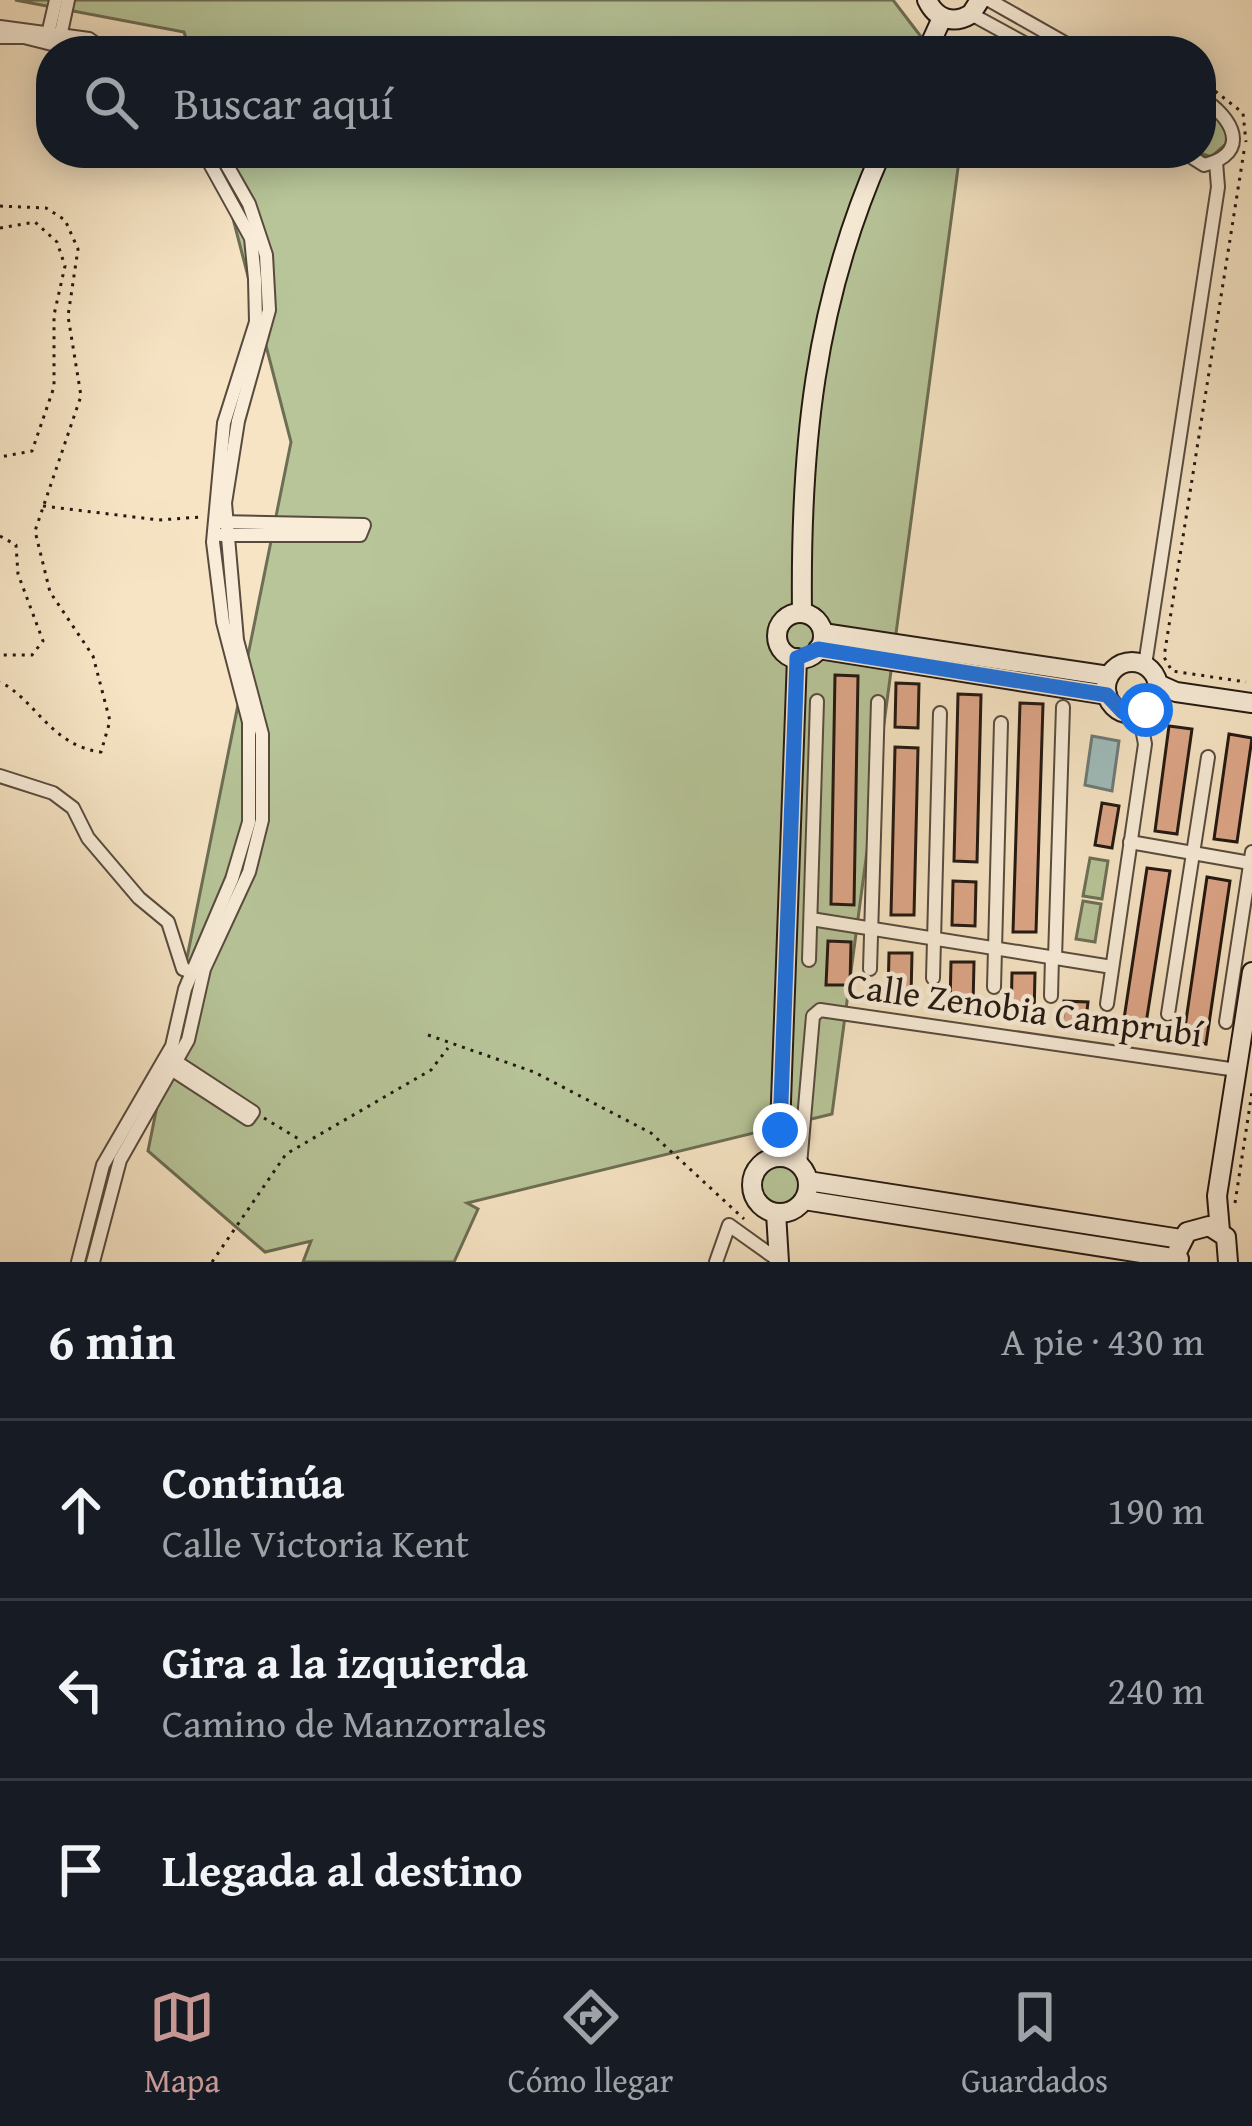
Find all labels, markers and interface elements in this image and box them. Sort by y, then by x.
search box [36,36,1216,168]
icon: search [78,69,144,135]
text: Buscar aquí [174,70,393,135]
route start [1119,683,1173,737]
street label: Calle Zenobia Camprubí [844,957,1207,1060]
route end [753,1103,807,1157]
text: 6 min [48,1303,175,1378]
text: A pie · 430 m [1001,1312,1204,1369]
text: Continúa [162,1449,344,1514]
icon: ahead [48,1477,114,1543]
text: 190 m [1107,1481,1204,1538]
text: Calle Victoria Kent [162,1514,469,1571]
text: Gira a la izquierda [162,1629,528,1694]
icon: left [48,1657,114,1723]
text: 240 m [1107,1661,1204,1718]
text: Camino de Manzorrales [162,1694,547,1751]
icon: arrive [48,1837,114,1903]
text: Llegada al destino [162,1837,523,1902]
tab: Mapa [144,1984,220,2104]
tab: Cómo llegar [508,1984,673,2104]
tab: Guardados [961,1984,1108,2104]

